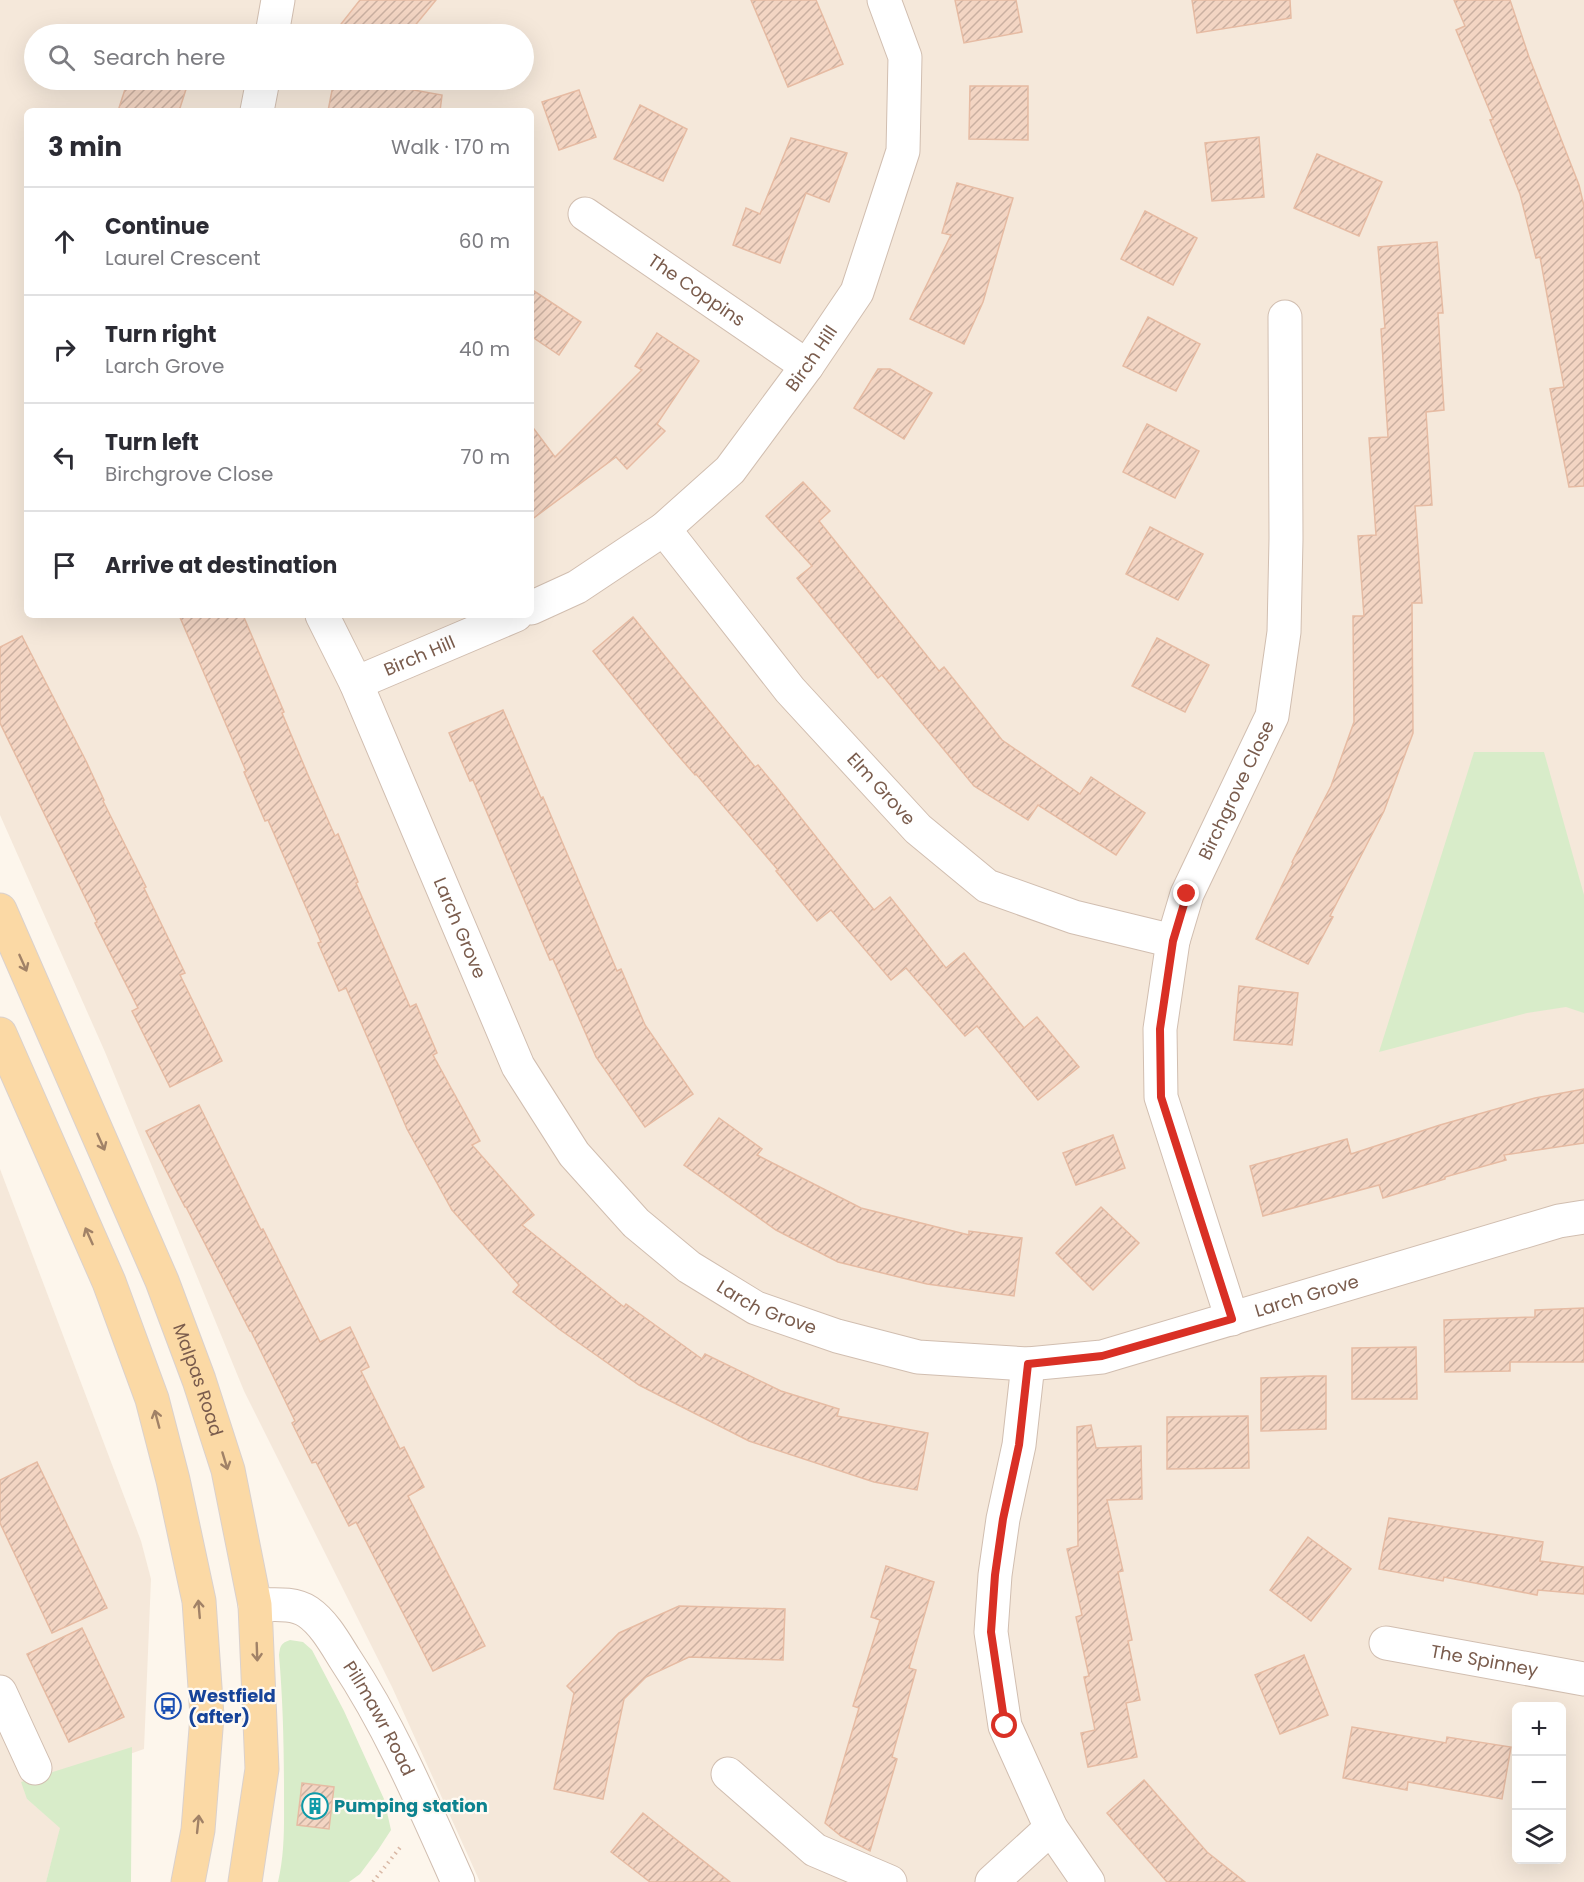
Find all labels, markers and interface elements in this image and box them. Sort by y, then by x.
search box [24,24,534,90]
icon: search [45,41,78,74]
text: Search here [93,42,226,73]
text: 3 min [48,129,122,165]
text: Walk · 170 m [391,133,510,161]
text: Continue [105,211,209,242]
icon: ahead [48,225,81,258]
text: 60 m [459,227,510,255]
text: Laurel Crescent [105,244,260,272]
street label: The Coppins [643,248,750,332]
text: Turn right [105,319,216,350]
street label: Birch Hill [779,320,843,396]
icon: right [48,333,81,366]
text: 40 m [459,335,510,363]
text: Larch Grove [105,352,224,380]
text: Turn left [105,427,199,458]
icon: left [48,441,81,474]
text: 70 m [461,443,510,471]
text: Birchgrove Close [105,460,273,488]
icon: arrive [48,549,81,582]
text: Arrive at destination [105,550,337,581]
street label: Birch Hill [380,629,459,682]
street label: Birchgrove Close [1192,716,1280,864]
street label: Elm Grove [842,747,921,830]
street label: Larch Grove [428,873,493,982]
route end [1173,880,1199,906]
one-way arrow [18,954,30,972]
one-way arrow [96,1132,107,1151]
one-way arrow [83,1228,94,1246]
street label: Larch Grove [1252,1268,1362,1323]
street label: Larch Grove [712,1274,820,1340]
street label: Malpas Road [167,1320,229,1439]
one-way arrow [151,1410,162,1429]
one-way arrow [220,1451,231,1470]
one-way arrow [193,1600,204,1620]
street label: The Spinney [1429,1638,1540,1682]
one-way arrow [252,1642,263,1662]
street label: Pillmawr Road [338,1656,421,1780]
place label: Westfield (after) [188,1683,276,1729]
bus stop icon: Westfield (after) [153,1691,183,1721]
map controls [1512,1702,1566,1864]
button: + [1512,1702,1566,1756]
route start [991,1712,1017,1738]
button: − [1512,1756,1566,1810]
building icon: Pumping station [300,1791,330,1821]
place label: Pumping station [334,1793,488,1818]
button: layers [1512,1810,1566,1864]
one-way arrow [193,1815,204,1835]

